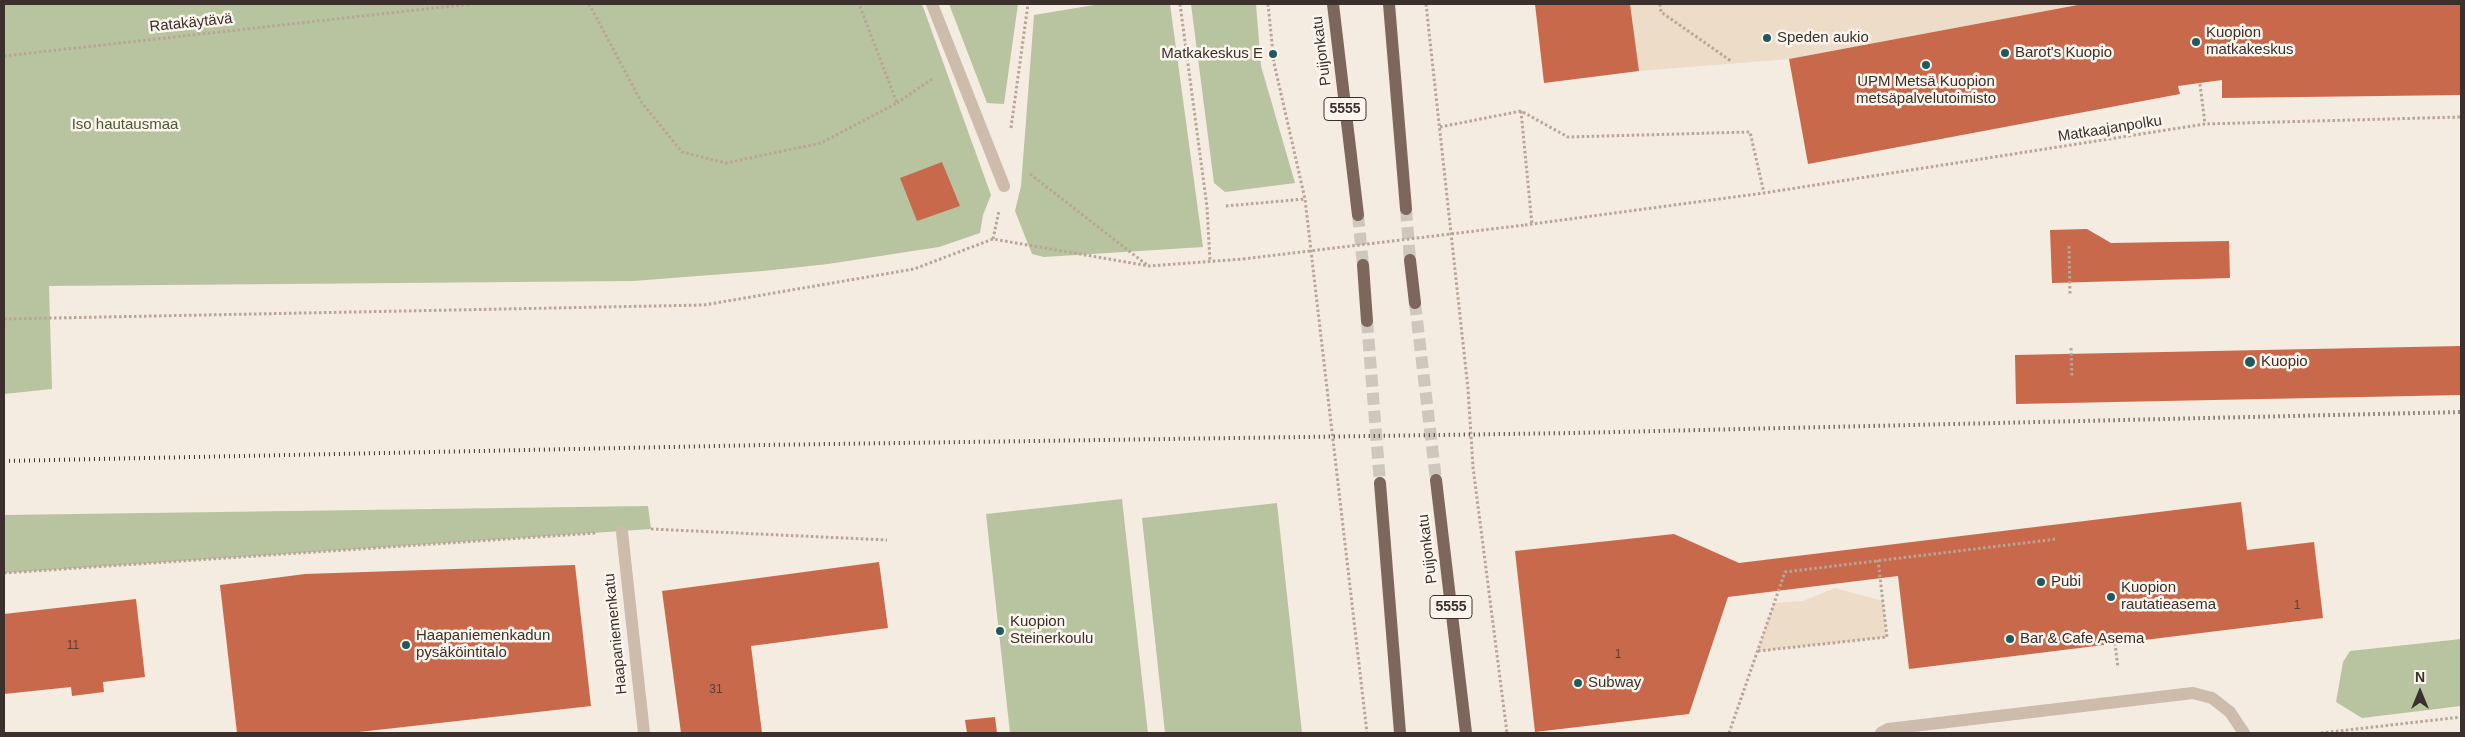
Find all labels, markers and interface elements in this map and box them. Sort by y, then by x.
street label: Ratakäytävä [149,10,233,36]
street label: Puijonkatu [1309,15,1335,87]
place label: Kuopion matkakeskus [2206,24,2294,59]
place label: Speden aukio [1777,29,1869,47]
marker: Speden aukio [1761,32,1773,44]
marker: Kuopion matkakeskus [2190,36,2202,48]
place label: Barot's Kuopio [2015,44,2112,62]
place label: Matkakeskus E [1161,45,1263,63]
marker: Barot's Kuopio [1999,47,2011,59]
marker: Matkakeskus E [1267,48,1279,60]
marker: UPM Metsä Kuopion metsäpalvelutoimisto [1920,59,1932,71]
place label: UPM Metsä Kuopion metsäpalvelutoimisto [1856,73,1996,108]
road number: 5555 [1324,98,1366,120]
street label: Matkaajanpolku [2057,112,2163,146]
park label: Iso hautausmaa [72,116,178,134]
place label: Kuopio [2261,353,2308,371]
marker: Kuopio [2243,355,2257,369]
street label: Puijonkatu [1415,513,1441,585]
street label: Haapaniemenkatu [601,573,631,695]
place label: Pubi [2051,573,2081,591]
marker: Pubi [2035,576,2047,588]
place label: Kuopion rautatieasema [2121,579,2216,614]
marker: Kuopion rautatieasema [2105,591,2117,603]
road number: 5555 [1430,596,1472,618]
house number: 1 [2294,599,2300,613]
place label: Kuopion Steinerkoulu [1010,613,1093,648]
marker: Kuopion Steinerkoulu [994,625,1006,637]
place label: Haapaniemenkadun pysäköintitalo [416,627,550,662]
place label: Bar & Cafe Asema [2020,630,2144,648]
marker: Bar & Cafe Asema [2004,633,2016,645]
house number: 11 [67,639,79,653]
marker: Haapaniemenkadun pysäköintitalo [400,639,412,651]
house number: 1 [1615,648,1621,662]
north arrow [2395,667,2445,717]
text: N [2415,669,2425,685]
place label: Subway [1588,674,1641,692]
marker: Subway [1572,677,1584,689]
house number: 31 [709,683,723,697]

